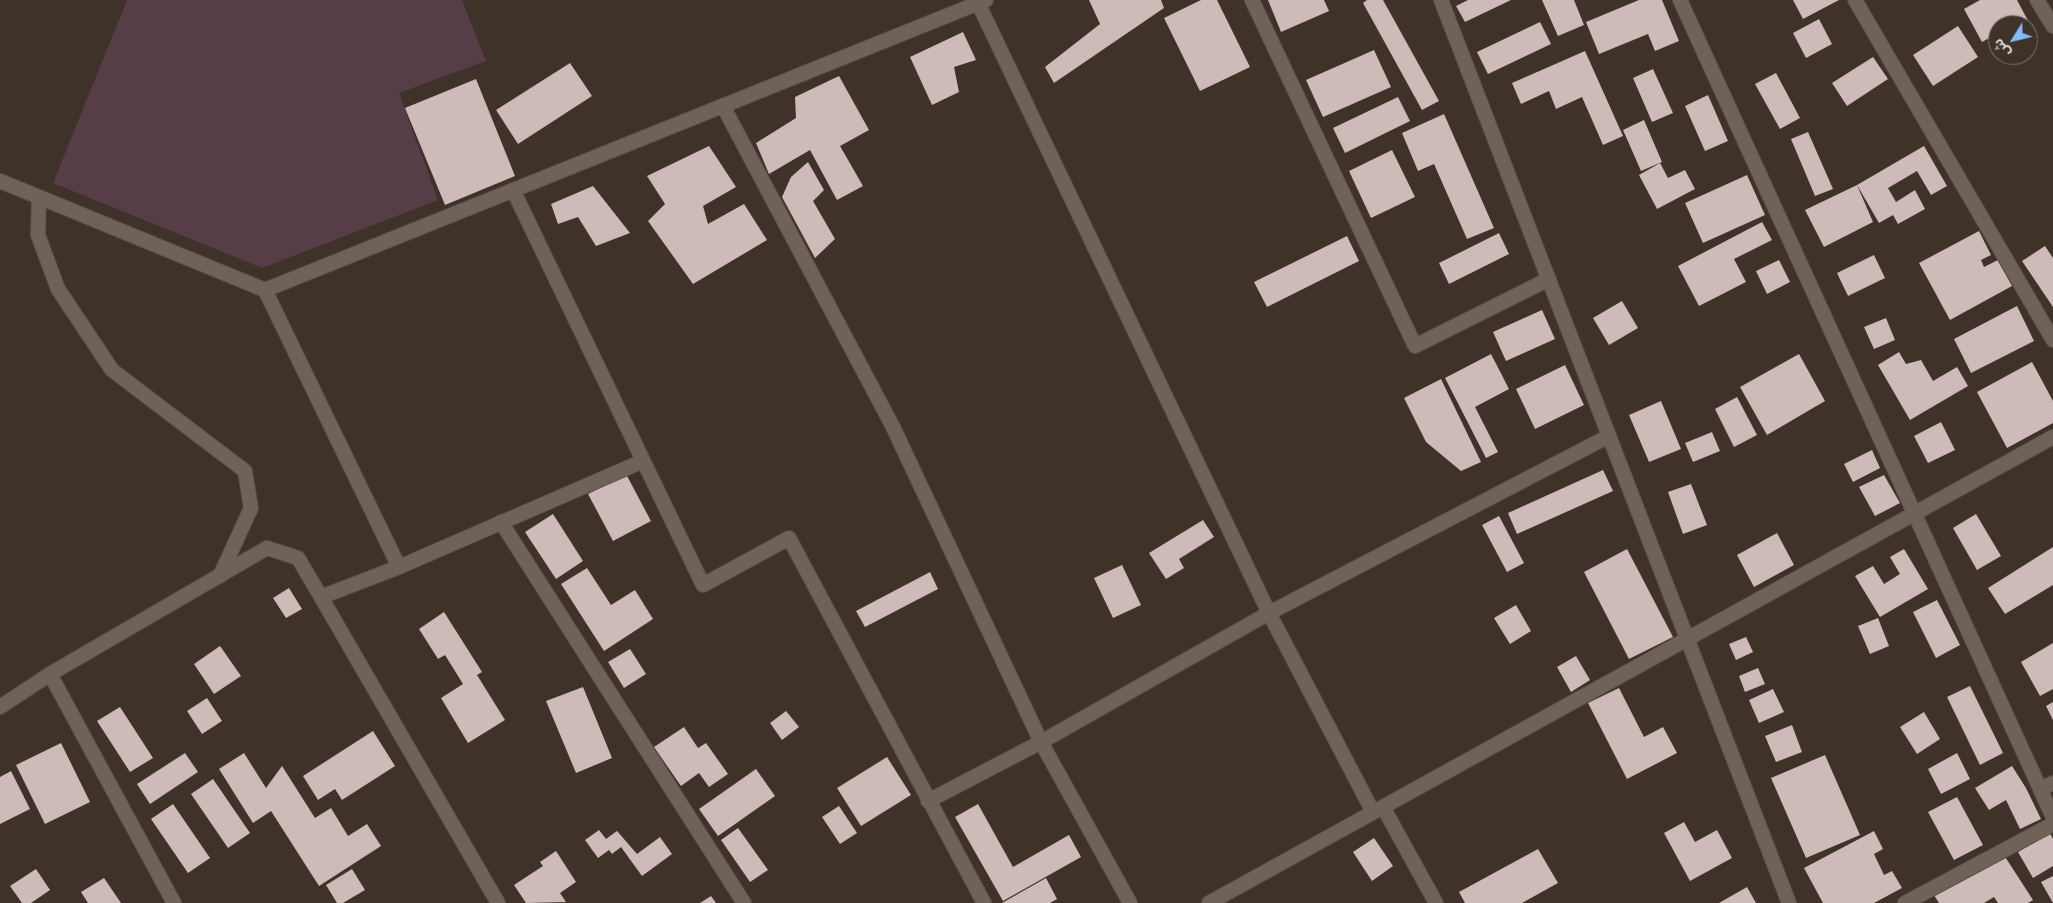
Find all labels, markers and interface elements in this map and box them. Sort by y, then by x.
north arrow [1988,15,2038,65]
text: ش [1990,36,2014,61]

